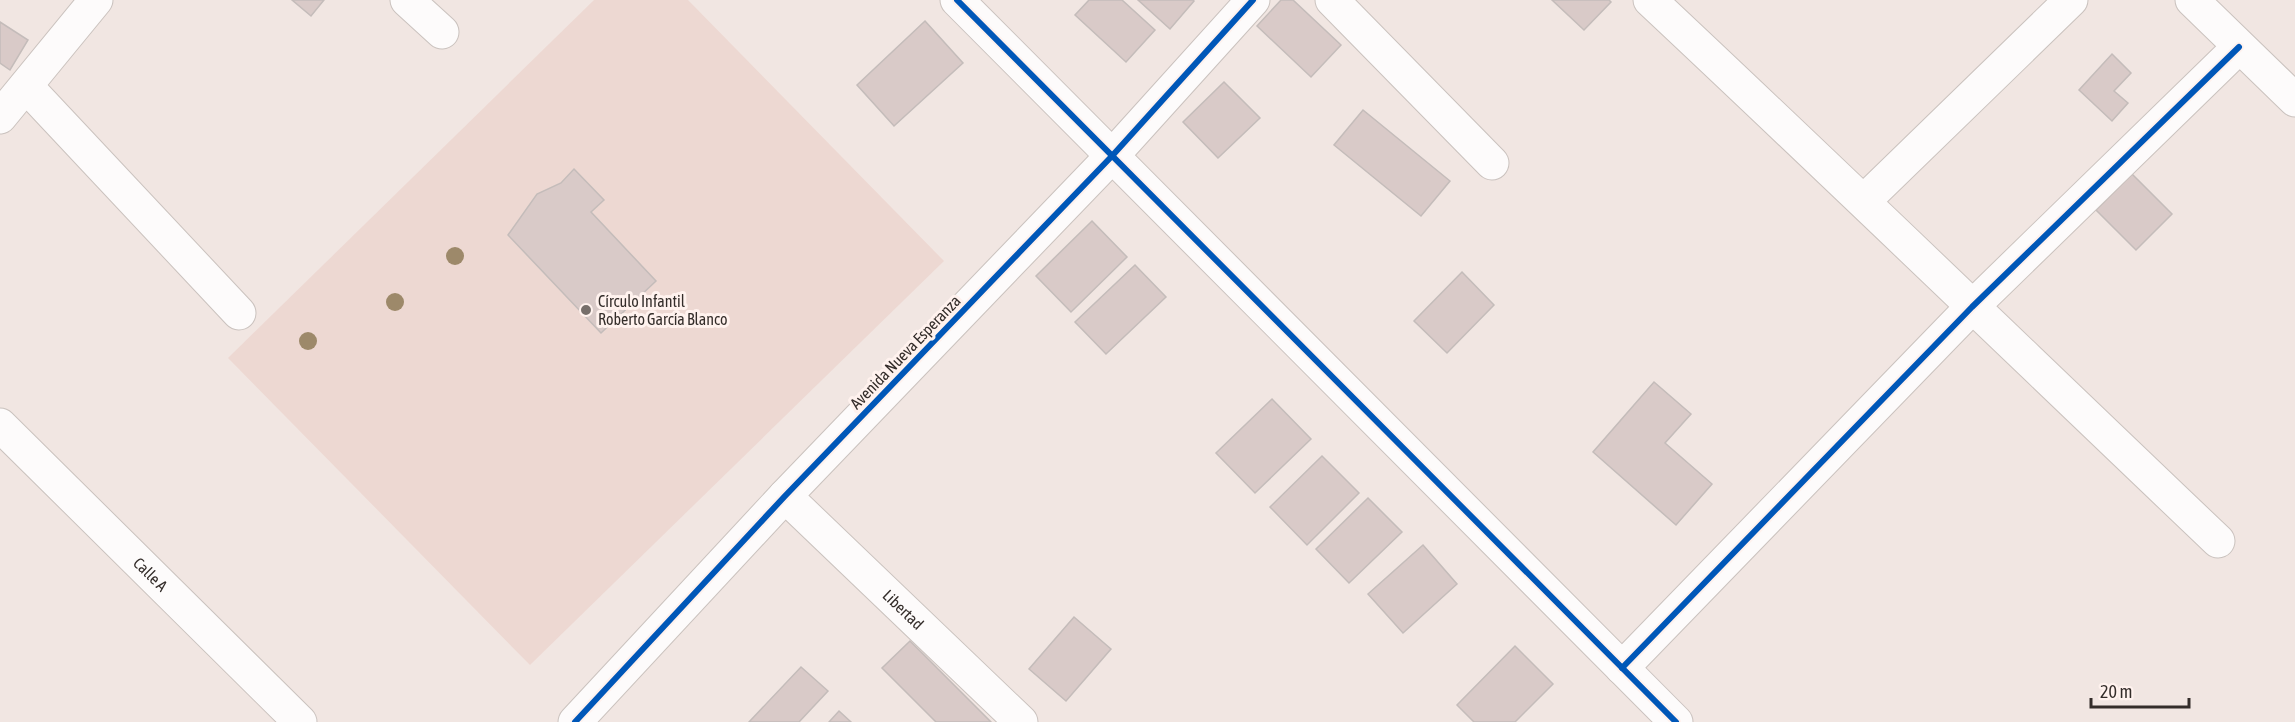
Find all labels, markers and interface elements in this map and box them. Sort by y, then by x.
place label: Círculo Infantil Roberto García Blanco [598,292,727,328]
street label: Avenida Nueva Esperanza [846,292,965,413]
marker: Círculo Infantil Roberto García Blanco [579,303,593,317]
street label: Calle A [130,554,171,595]
street label: Libertad [880,586,927,633]
scale bar [2091,671,2188,709]
text: 20 m [2100,681,2132,702]

